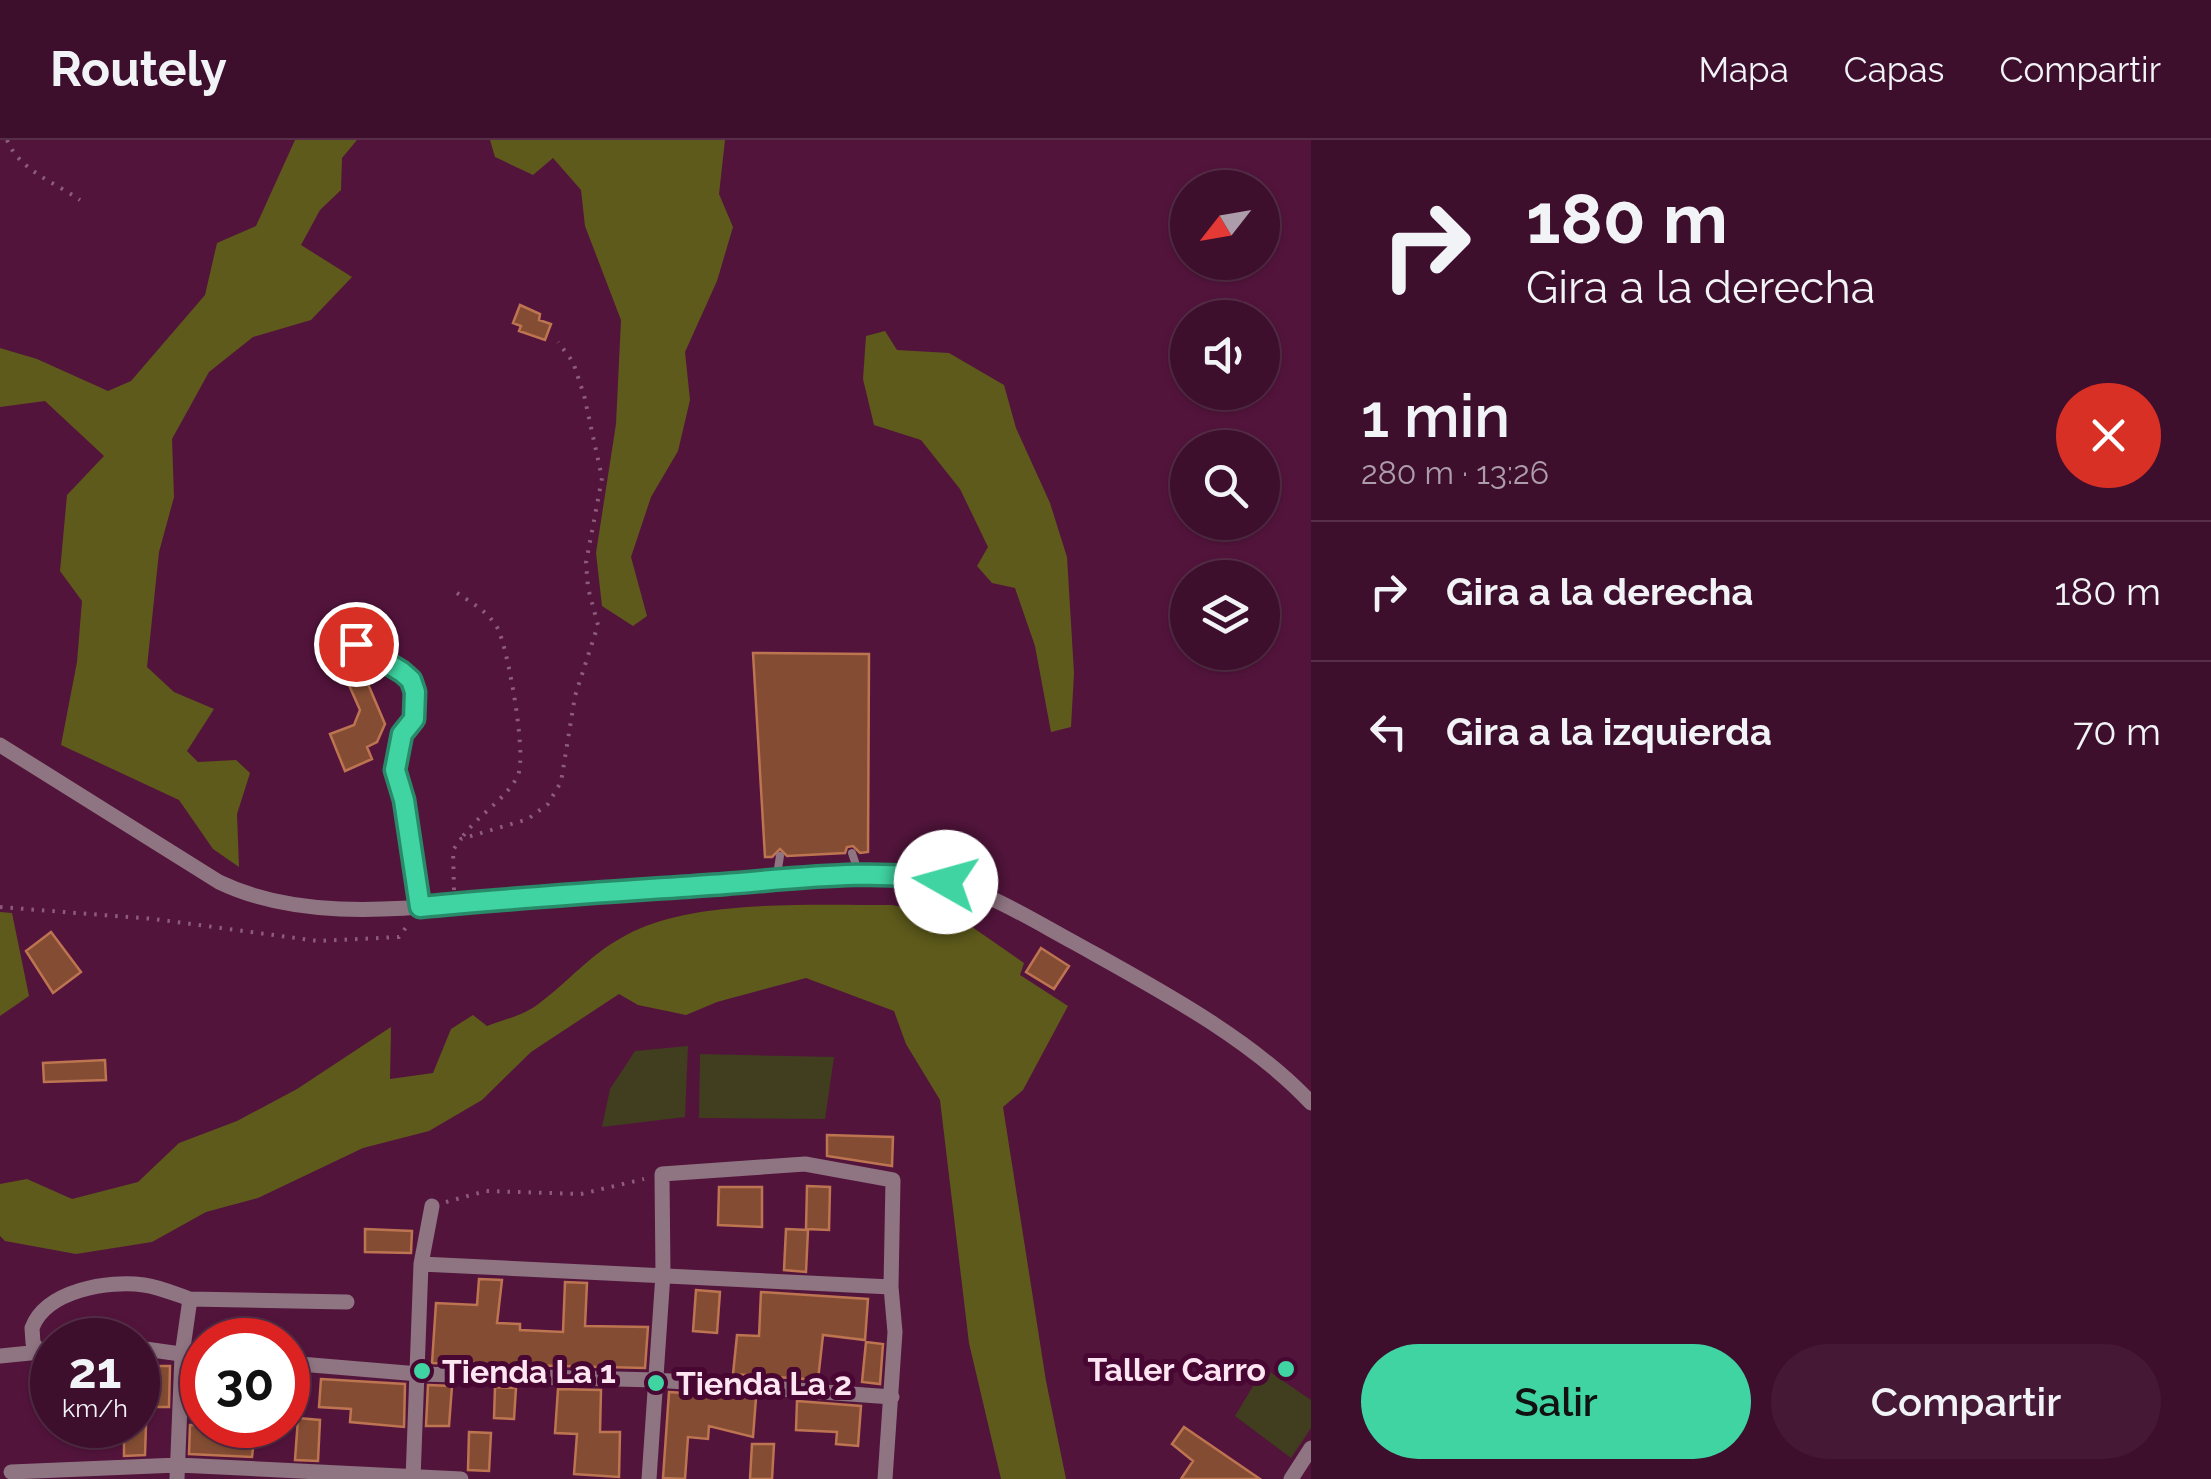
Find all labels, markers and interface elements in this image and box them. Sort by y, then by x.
text: Routely [50,41,227,97]
text: Mapa [1698,49,1789,90]
text: Capas [1844,49,1944,90]
text: Compartir [1999,49,2161,90]
north arrow [1170,170,1280,280]
map controls [1170,170,1280,670]
text: 180 m [1526,177,1728,259]
icon: right [1361,180,1491,310]
text: Gira a la derecha [1526,261,1875,314]
button: sound [1170,300,1280,410]
text: 1 min [1361,381,1510,451]
button: close [2056,383,2161,488]
button: search [1170,430,1280,540]
text: 280 m · 13:26 [1361,454,1549,491]
button: layers [1170,560,1280,670]
icon: right [1361,564,1416,619]
text: Gira a la derecha [1446,569,1753,614]
text: 180 m [2054,569,2161,614]
pin [314,602,399,687]
icon: arrive [329,617,384,672]
icon: left [1361,704,1416,759]
text: Gira a la izquierda [1446,709,1772,754]
text: 70 m [2073,709,2161,754]
position arrow [894,830,998,934]
speed limit sign: 30 [180,1318,310,1448]
text: 21 [69,1341,121,1400]
button: Salir [1361,1344,1751,1459]
button: Compartir [1771,1344,2161,1459]
place label: Taller Carro [1087,1351,1266,1388]
place label: Tienda La 1 [442,1353,616,1390]
marker: Taller Carro [1275,1358,1297,1380]
marker: Tienda La 1 [411,1360,433,1382]
place label: Tienda La 2 [676,1365,852,1402]
marker: Tienda La 2 [645,1372,667,1394]
text: km/h [62,1393,128,1423]

